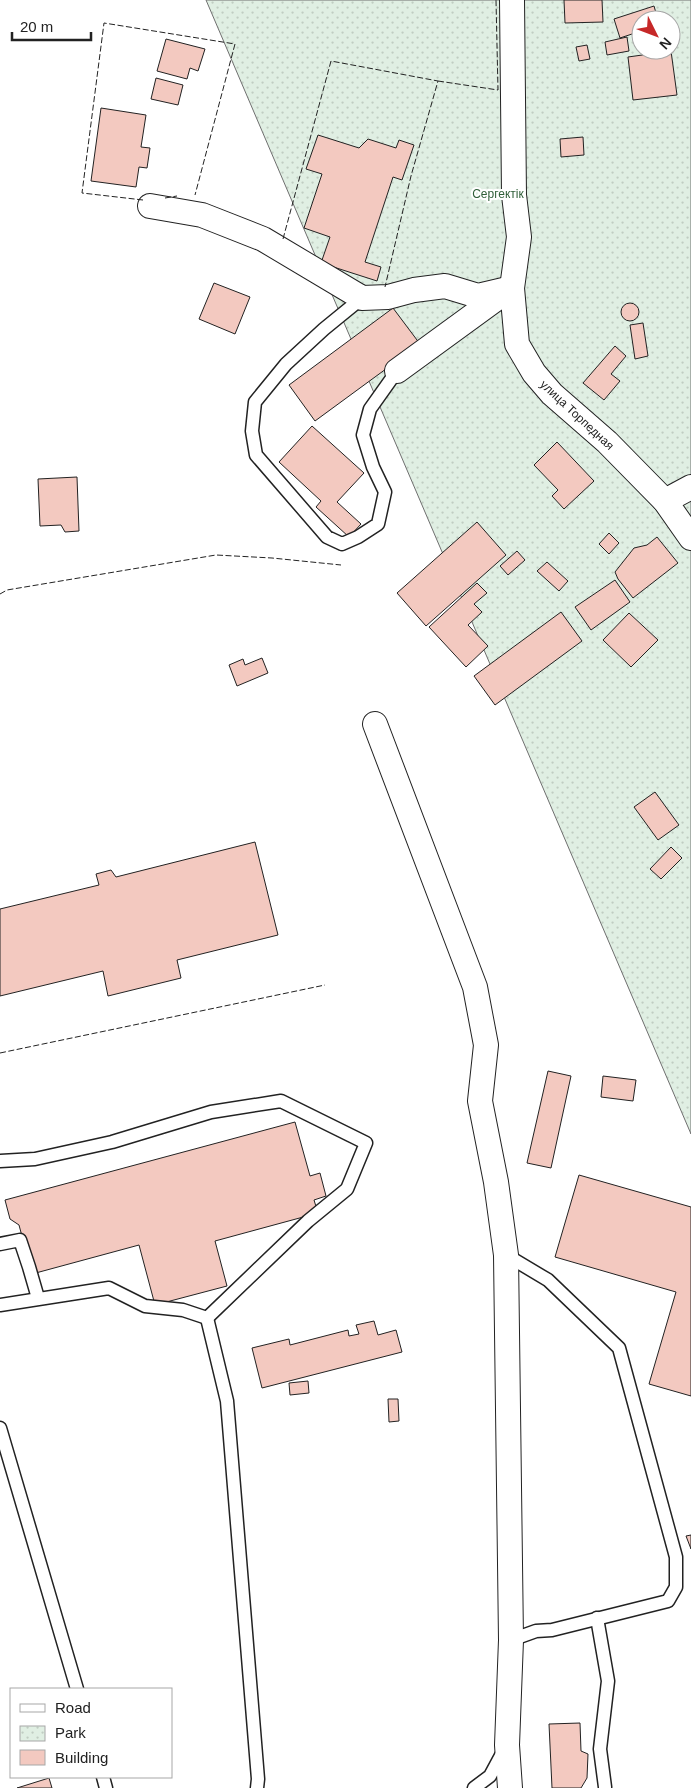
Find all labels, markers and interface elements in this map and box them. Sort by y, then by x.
scale bar [12,10,91,42]
north arrow [631,10,681,60]
text: 20 m [20,18,53,35]
text: N [656,35,675,53]
park label: Сергектік [472,187,525,201]
street label: улица Торпедная [537,377,617,453]
legend [10,1688,172,1778]
text: Road [55,1699,91,1716]
text: Park [55,1724,86,1741]
text: Building [55,1749,108,1766]

